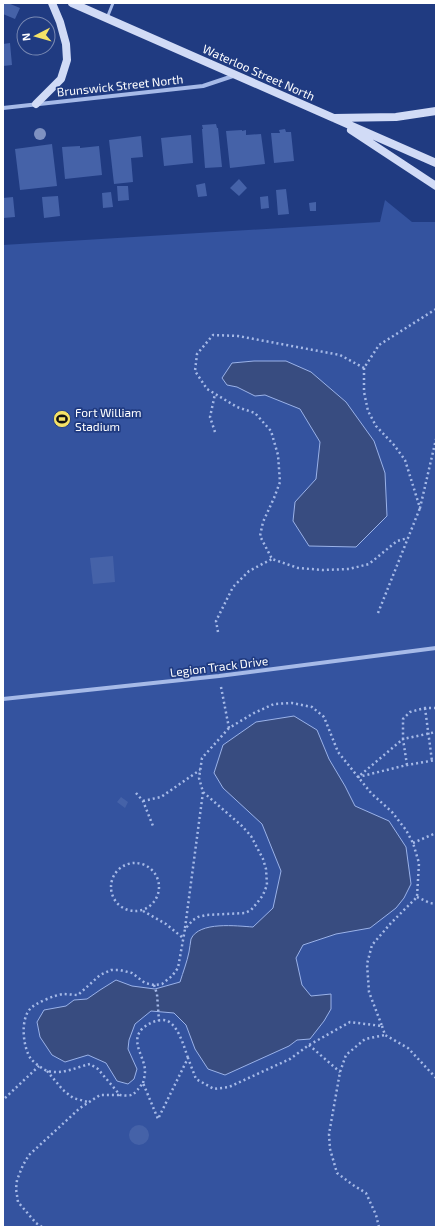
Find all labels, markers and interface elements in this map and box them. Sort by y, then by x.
north arrow [16,16,56,56]
text: N [19,32,32,42]
street label: Waterloo Street North [201,41,317,103]
street label: Brunswick Street North [56,71,184,99]
place label: Fort William Stadium [75,405,142,433]
sports icon: Fort William Stadium [52,409,72,429]
street label: Legion Track Drive [169,653,269,679]

